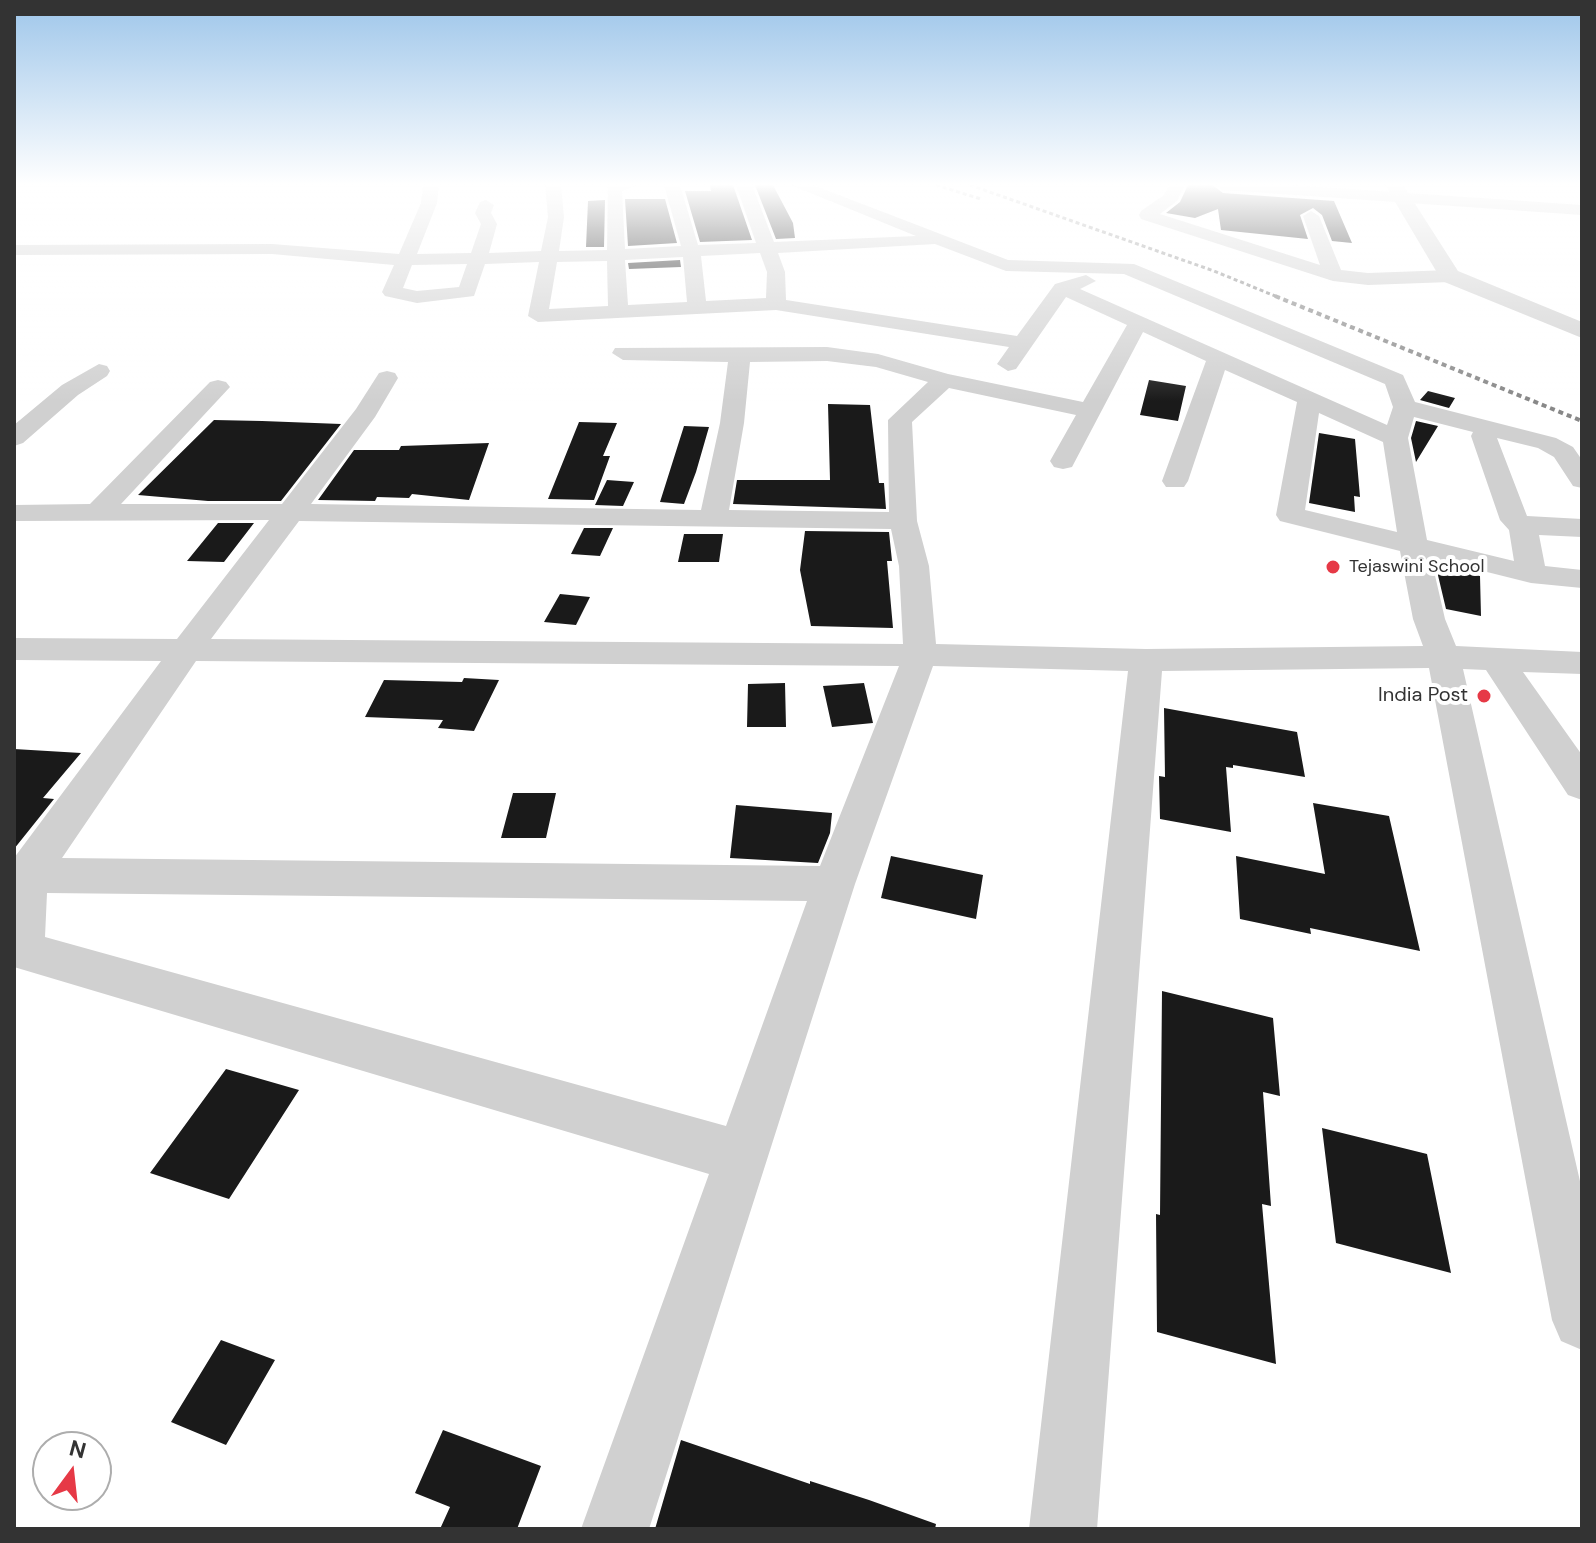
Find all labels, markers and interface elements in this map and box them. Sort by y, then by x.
place label: Tejaswini School [1349,556,1485,578]
marker: Tejaswini School [1324,558,1342,576]
place label: India Post [1378,684,1468,708]
marker: India Post [1475,687,1493,705]
north arrow [32,1431,112,1511]
text: N [66,1433,89,1465]

